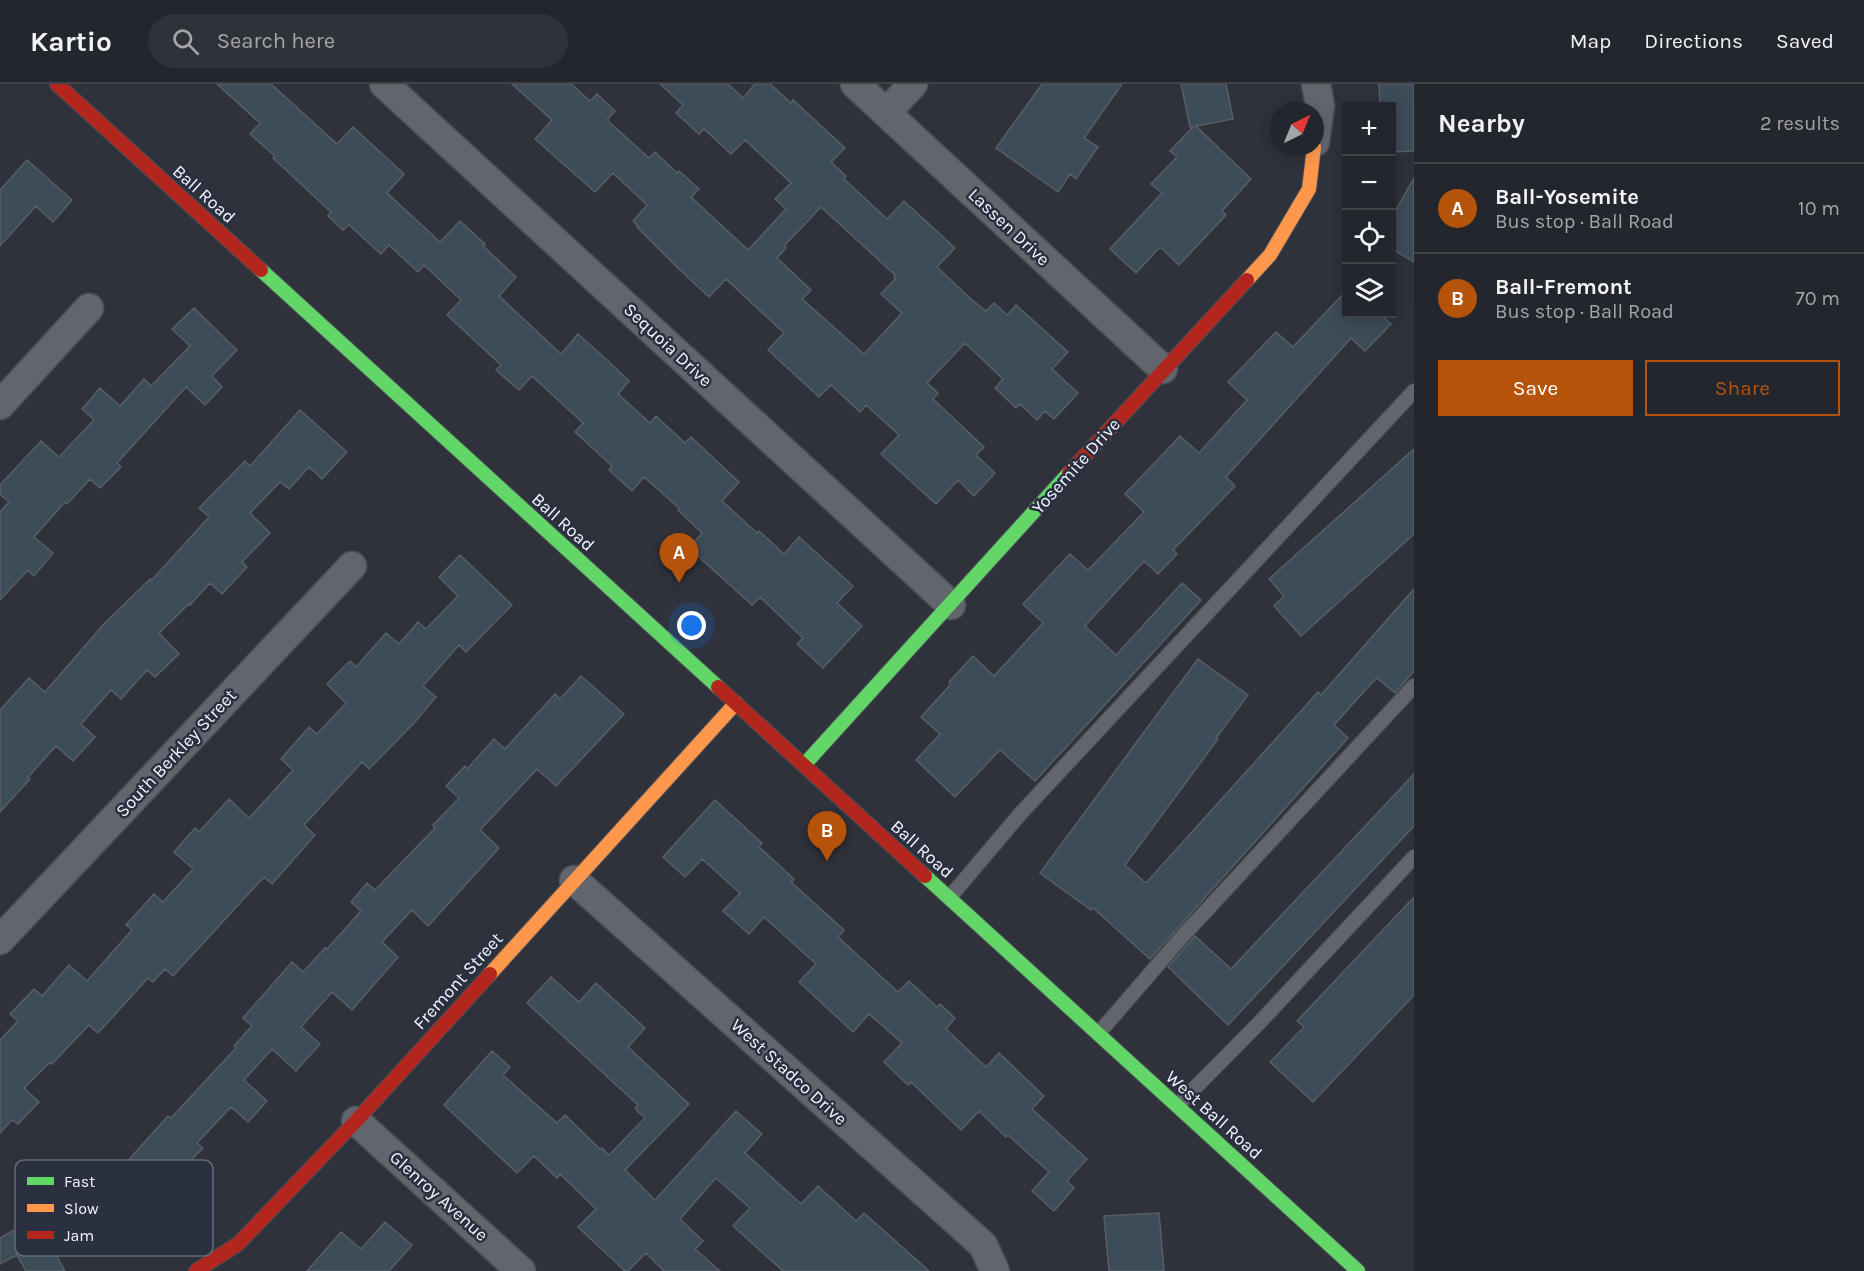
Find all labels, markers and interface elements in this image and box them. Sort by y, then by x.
search box [148,14,568,68]
text: Kartio [30,25,112,58]
icon: search [169,25,202,58]
text: Search here [217,28,335,54]
text: Map [1570,29,1611,53]
text: Directions [1644,29,1743,53]
text: Saved [1776,29,1834,53]
north arrow [1270,102,1324,156]
map controls [1342,102,1396,318]
button: + [1342,102,1396,156]
text: Nearby [1438,108,1525,139]
text: 2 results [1760,112,1840,135]
button: − [1342,156,1396,210]
street label: Ball Road [168,160,240,228]
street label: Lassen Drive [964,184,1054,270]
text: Ball-Yosemite [1495,184,1639,210]
text: A [1451,197,1464,220]
text: 10 m [1798,197,1840,220]
button: locate [1342,210,1396,264]
text: Bus stop · Ball Road [1495,210,1674,233]
button: layers [1342,264,1396,318]
text: Ball-Fremont [1495,274,1632,300]
text: B [1451,287,1464,310]
text: 70 m [1795,287,1840,310]
street label: Sequoia Drive [619,298,717,392]
text: Bus stop · Ball Road [1495,300,1674,323]
button: Save [1438,360,1633,416]
button: Share [1645,360,1840,416]
street label: Yosemite Drive [1027,413,1125,519]
street label: Ball Road [527,488,599,556]
pin: A [660,534,698,583]
your location [677,611,706,640]
street label: South Berkley Street [111,684,241,822]
pin: B [808,812,846,861]
street label: Ball Road [886,815,958,883]
street label: Fremont Street [409,928,508,1034]
street label: West Stadco Drive [726,1014,852,1130]
street label: West Ball Road [1161,1066,1267,1164]
street label: Glenroy Avenue [385,1146,493,1246]
legend [15,1160,213,1256]
text: Fast [64,1172,95,1191]
text: Slow [64,1199,99,1218]
text: Jam [64,1226,94,1245]

